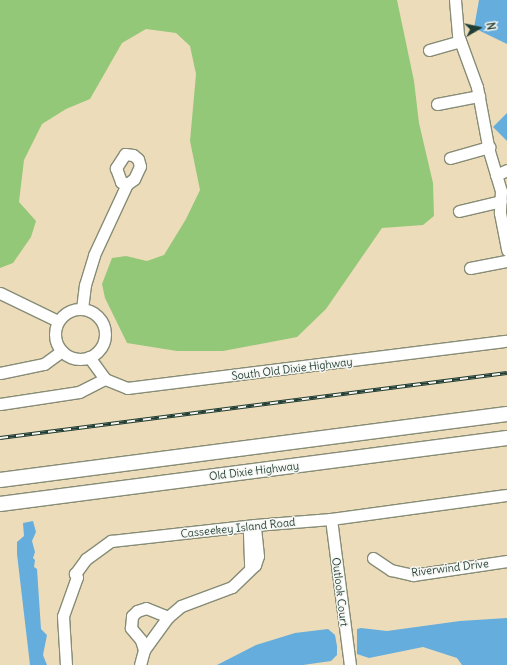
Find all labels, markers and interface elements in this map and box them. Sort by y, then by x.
north arrow [459,8,499,48]
text: N [483,21,498,31]
street label: South Old Dixie Highway [231,355,353,383]
street label: Old Dixie Highway [208,459,300,483]
street label: Casseekey Island Road [180,515,296,541]
street label: Outlook Court [329,557,351,627]
street label: Riverwind Drive [411,557,489,579]

